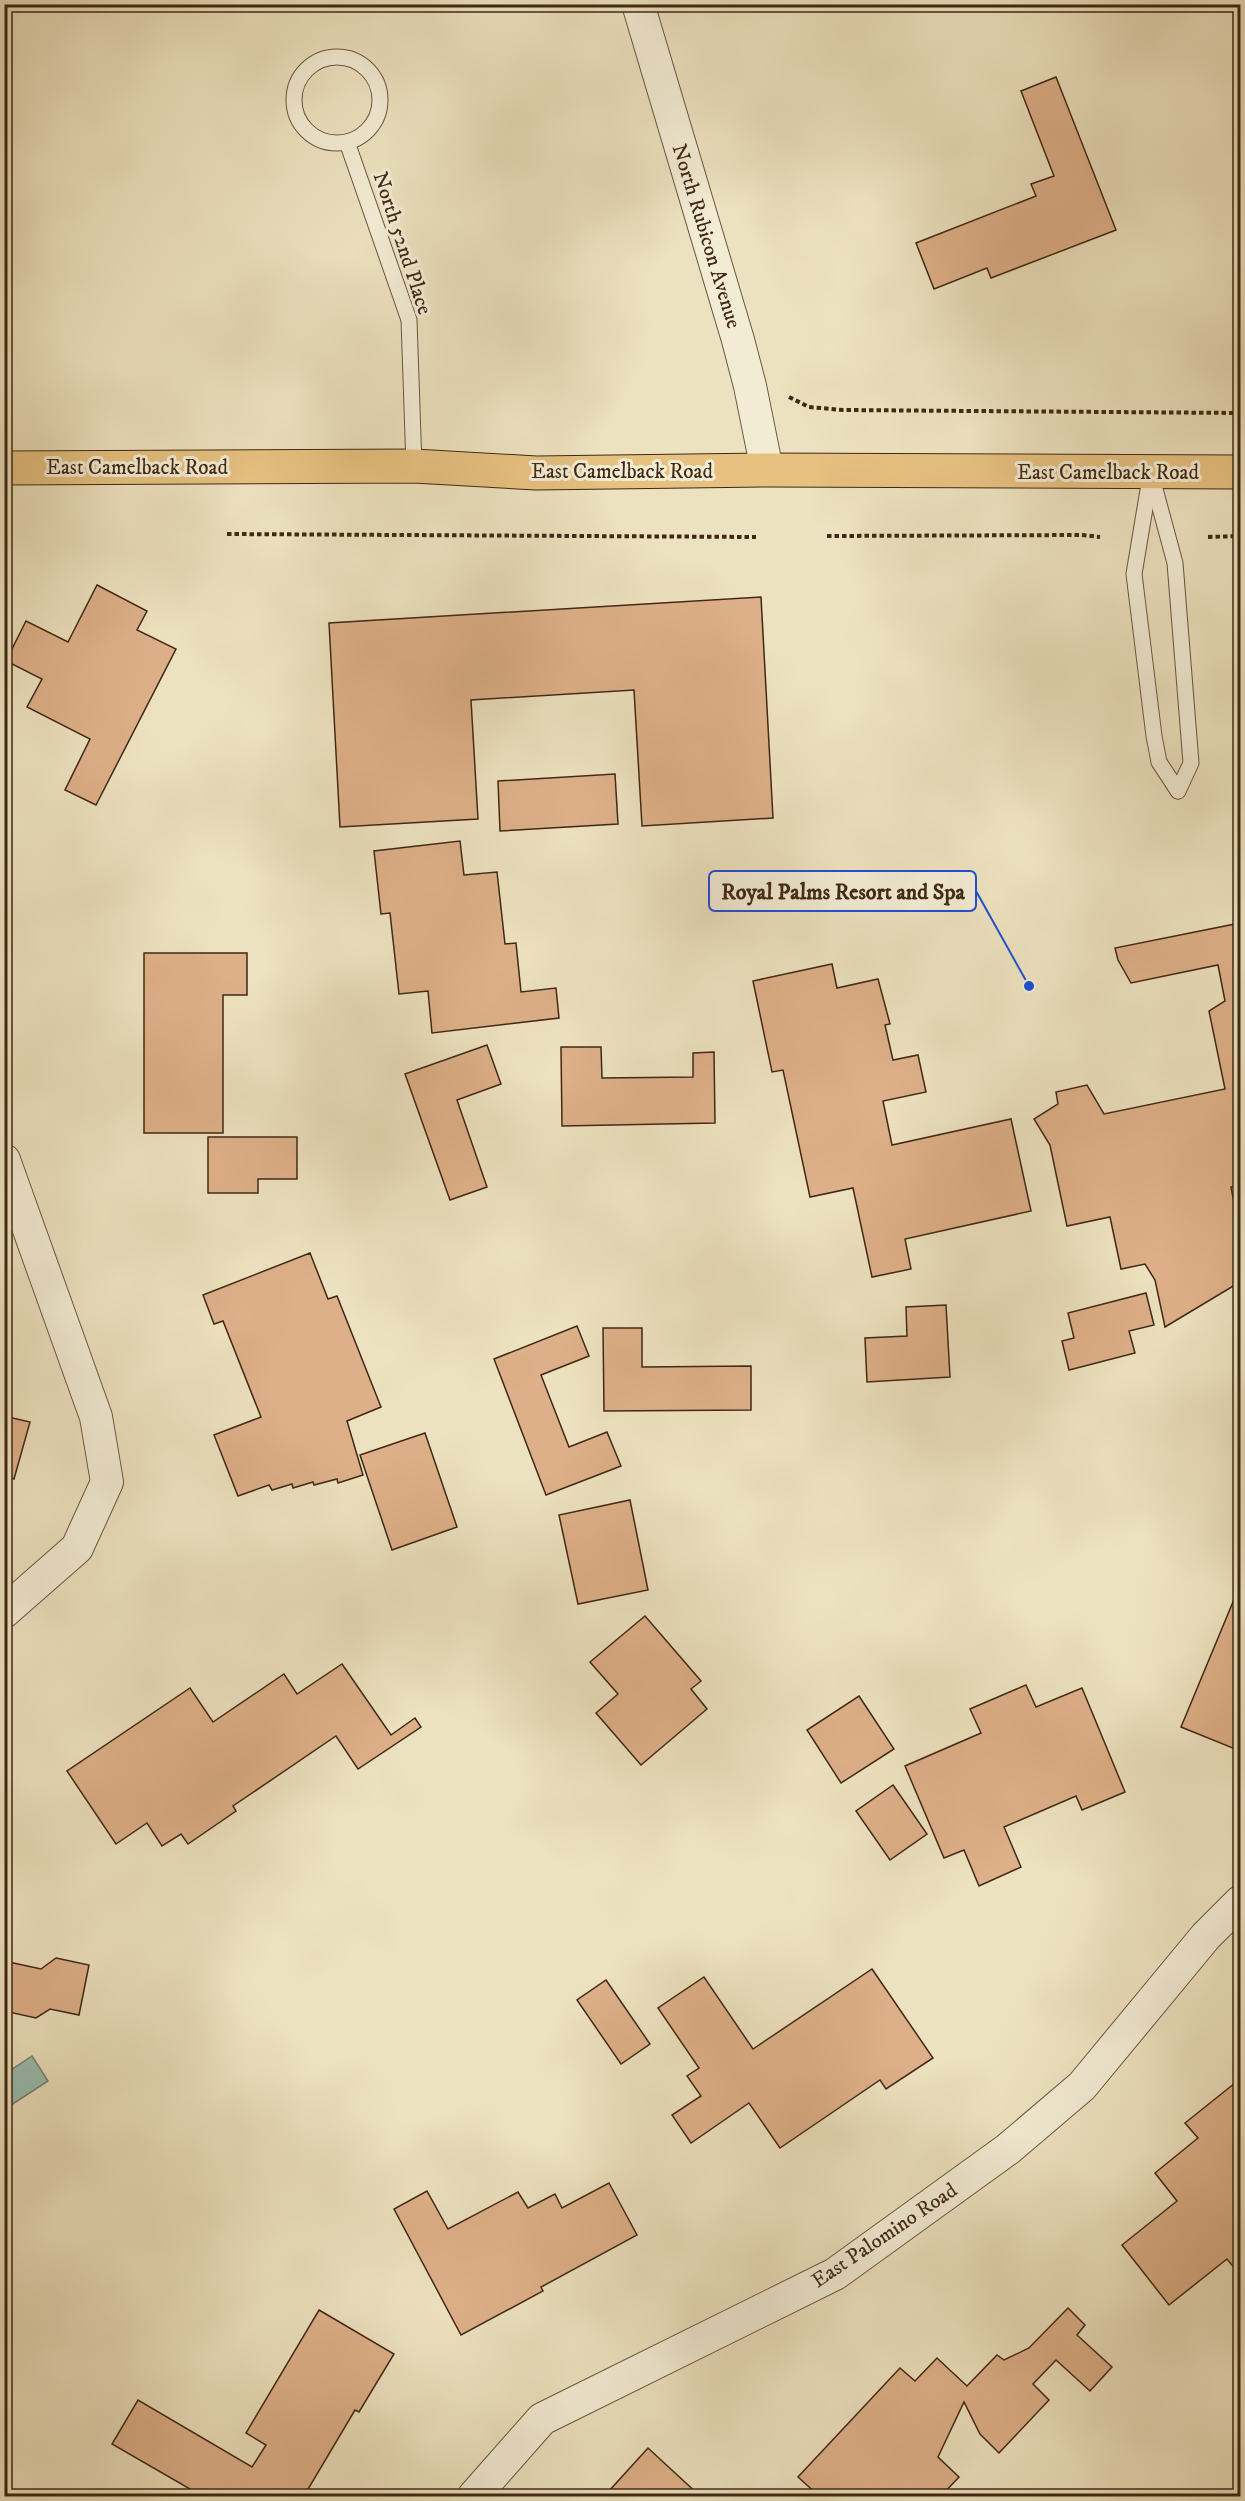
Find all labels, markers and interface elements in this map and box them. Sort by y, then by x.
street label: North Rubicon Avenue [666,141,747,332]
street label: North 52nd Place [367,169,437,318]
street label: East Camelback Road [46,455,228,481]
street label: East Camelback Road [531,459,713,485]
street label: East Camelback Road [1017,460,1199,486]
callout: Royal Palms Resort and Spa [709,871,976,911]
text: Royal Palms Resort and Spa [721,879,965,906]
street label: East Palomino Road [807,2177,963,2294]

